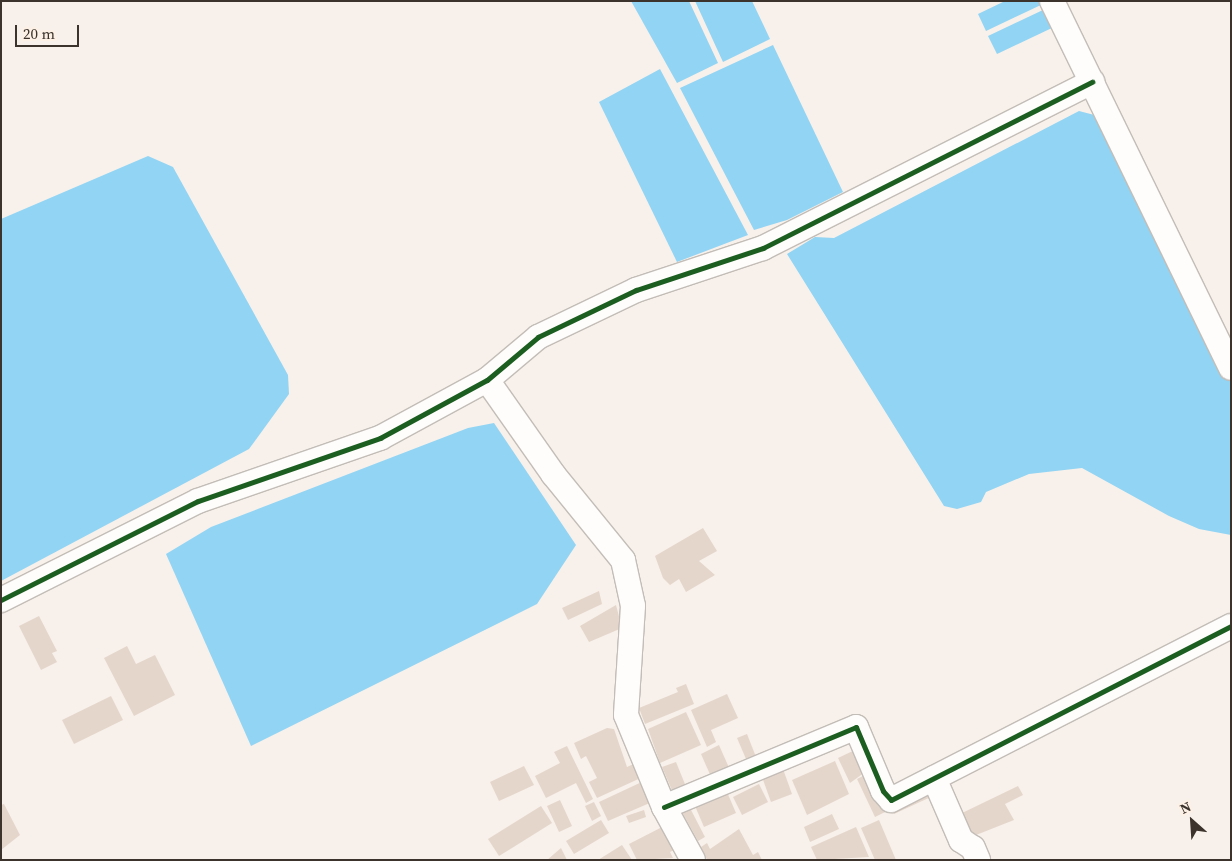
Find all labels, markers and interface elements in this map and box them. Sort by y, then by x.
scale bar [18,15,81,47]
text: 20 m [23,23,55,44]
north arrow [1167,796,1217,846]
text: N [1176,796,1194,819]

